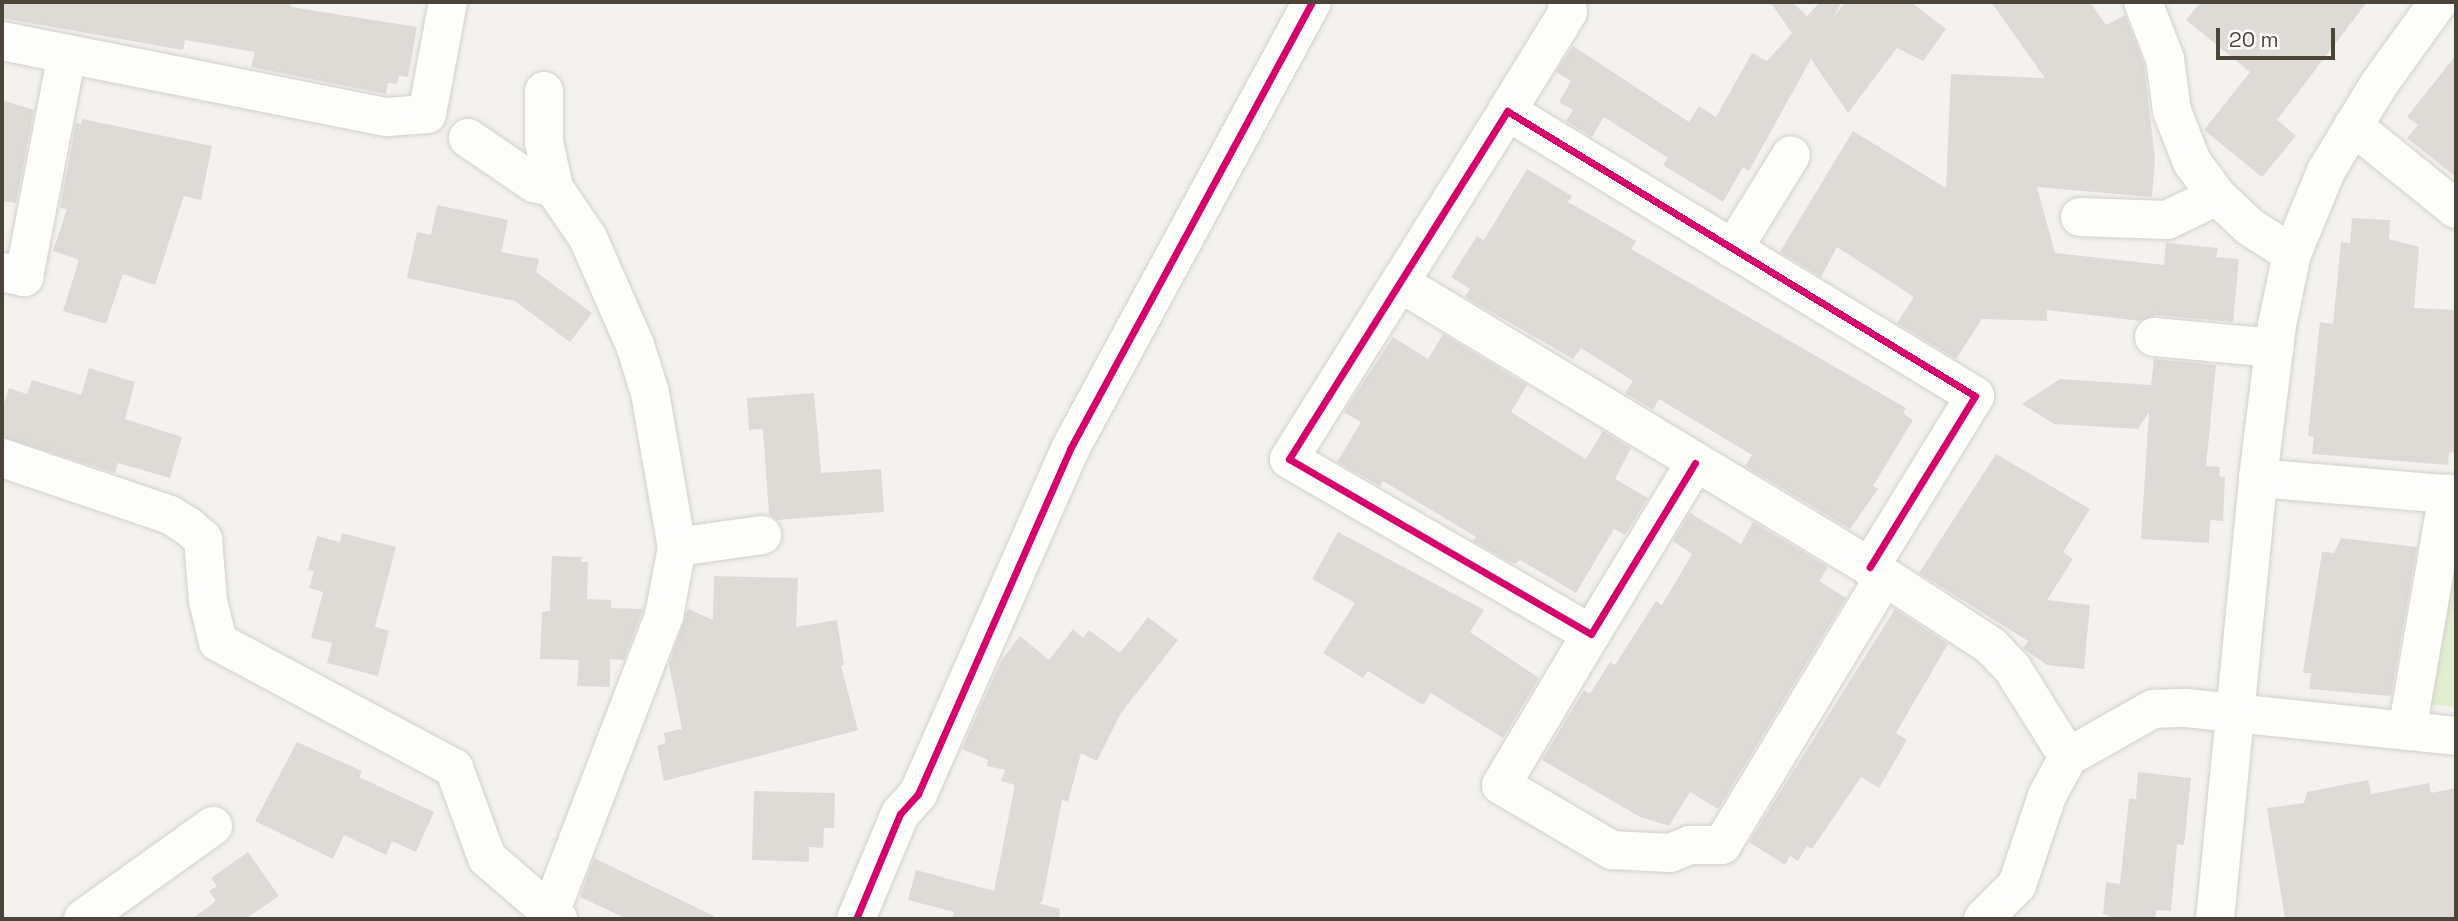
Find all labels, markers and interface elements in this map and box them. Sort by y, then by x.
scale bar [2220,14,2339,58]
text: 20 m [2229,26,2279,53]

